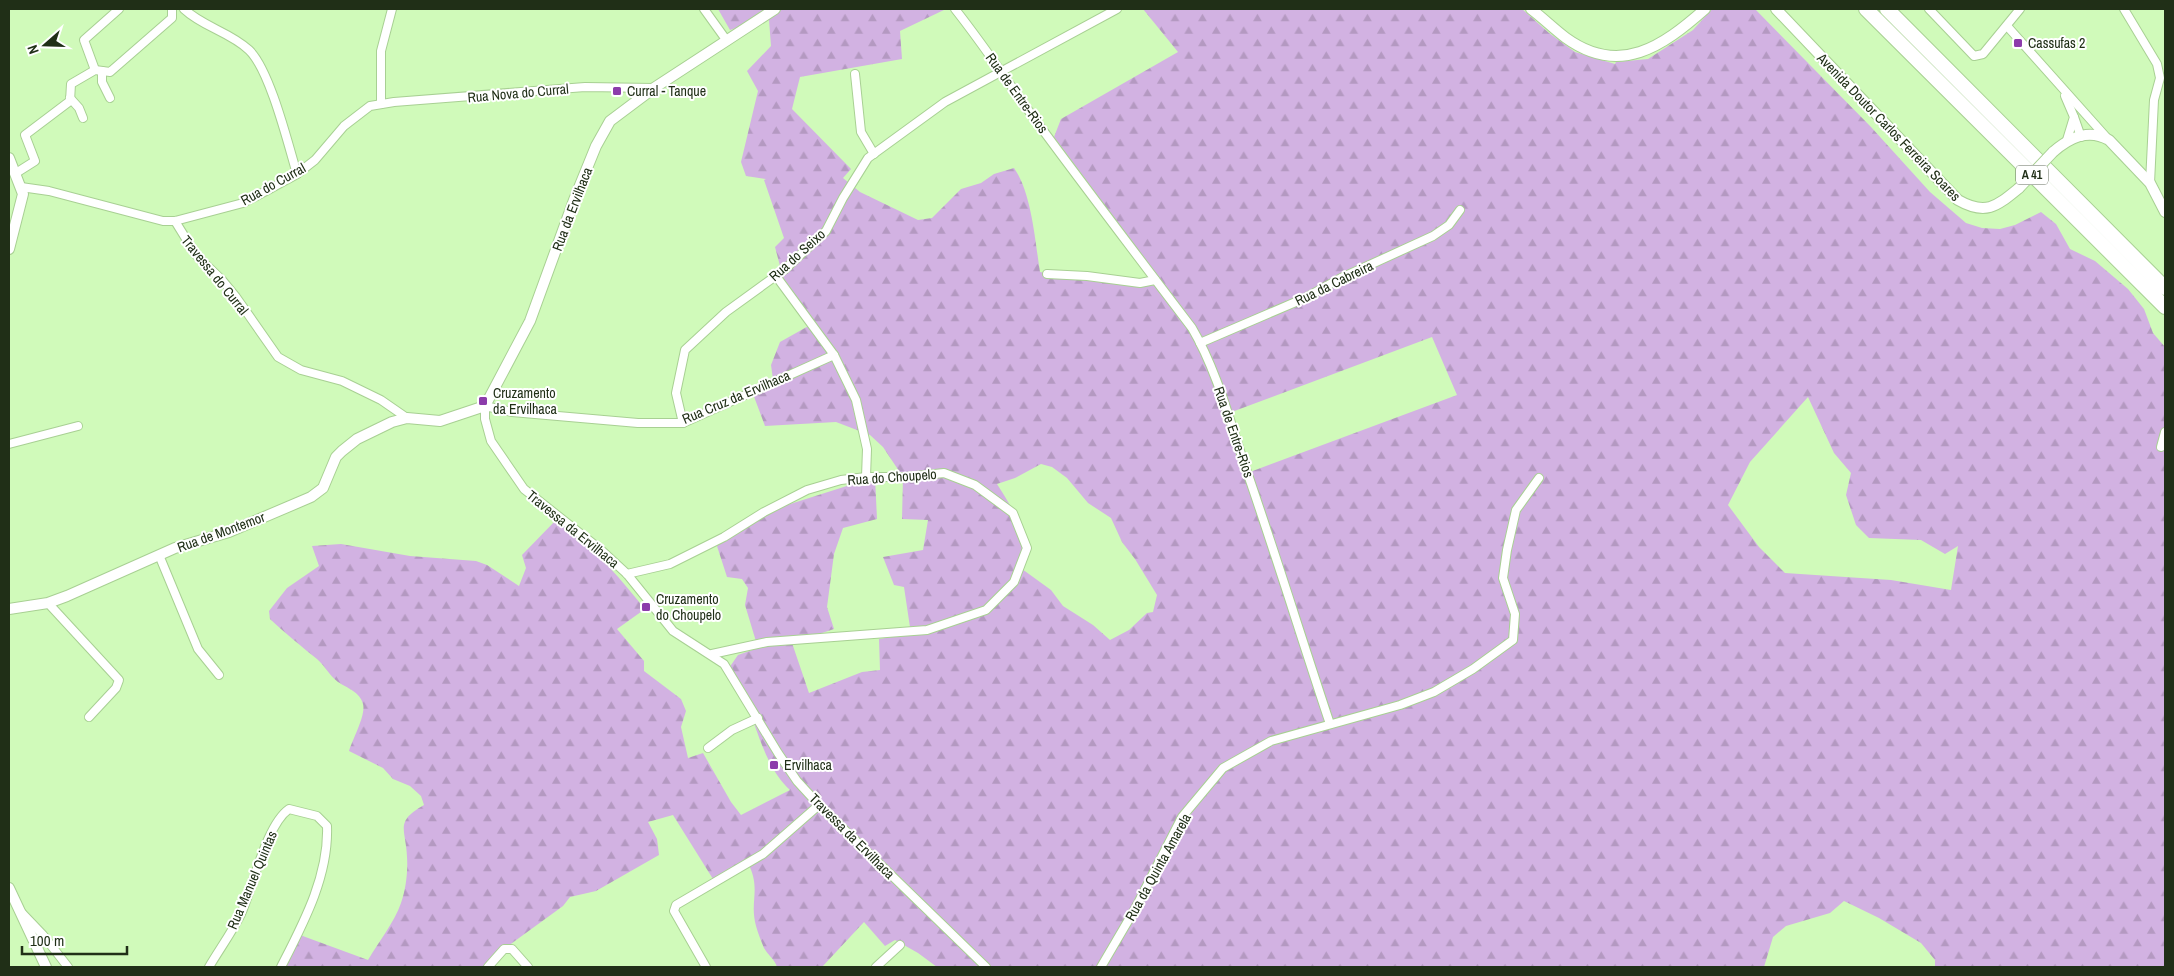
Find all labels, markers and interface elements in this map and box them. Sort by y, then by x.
north arrow [20,20,70,70]
place label: Cassufas 2 [2028,34,2085,52]
marker: Cassufas 2 [2012,37,2024,49]
text: N [23,42,43,56]
street label: Avenida Doutor Carlos Ferreira Soares [1813,48,1965,205]
street label: Rua de Entre-Rios [982,49,1052,137]
street label: Rua Nova do Curral [467,80,569,106]
place label: Curral - Tanque [627,82,706,100]
marker: Curral - Tanque [611,85,623,97]
street label: Rua do Curral [237,159,309,209]
street label: Rua da Ervilhaca [548,164,596,253]
road number: A 41 [2016,166,2048,184]
street label: Rua do Seixo [765,225,829,285]
street label: Travessa do Curral [177,232,253,318]
street label: Rua da Cabreira [1292,256,1377,310]
street label: Rua Cruz da Ervilhaca [679,366,793,428]
place label: Cruzamento da Ervilhaca [493,384,557,418]
street label: Rua de Entre-Rios [1210,384,1258,480]
marker: Cruzamento da Ervilhaca [477,395,489,407]
street label: Rua do Choupelo [847,465,937,489]
street label: Travessa da Ervilhaca [523,486,623,572]
street label: Rua de Montemor [175,508,267,556]
place label: Cruzamento do Choupelo [656,590,721,624]
marker: Cruzamento do Choupelo [640,601,652,613]
place label: Ervilhaca [784,756,832,774]
marker: Ervilhaca [768,759,780,771]
street label: Travessa da Ervilhaca [805,789,899,883]
street label: Rua da Quinta Amarela [1121,810,1195,924]
street label: Rua Manuel Quintas [223,828,281,932]
scale bar [22,924,128,956]
text: 100 m [30,930,64,951]

